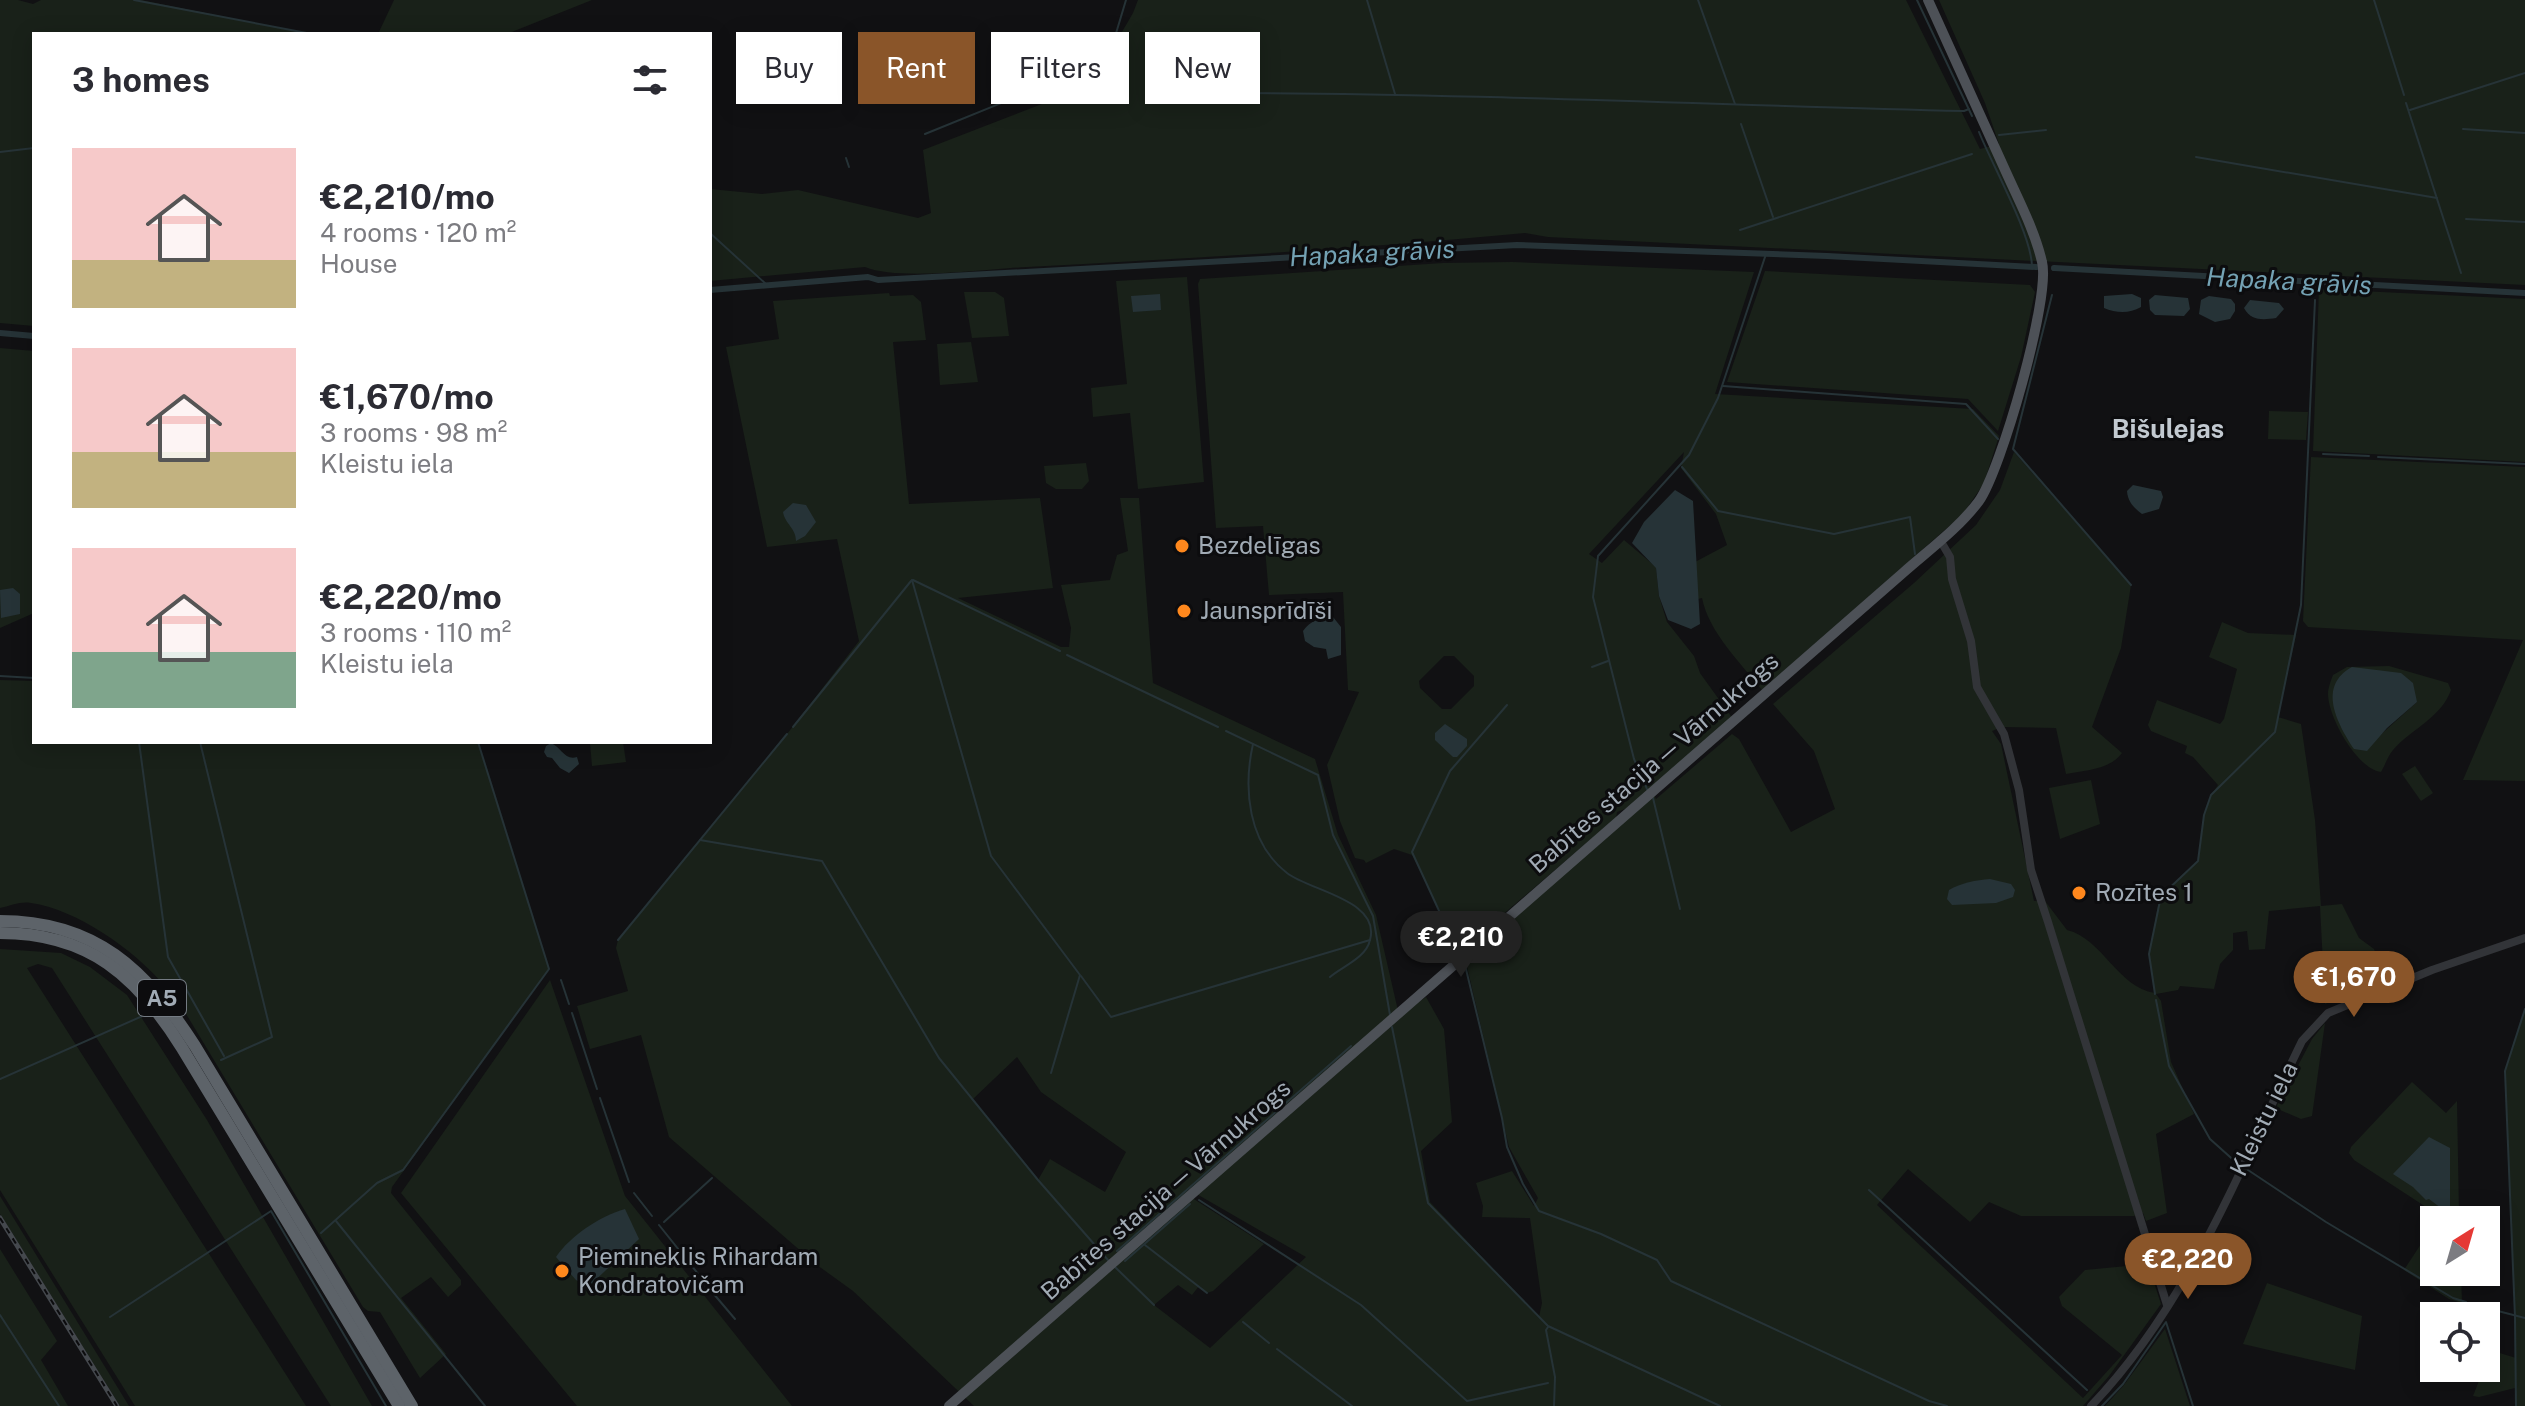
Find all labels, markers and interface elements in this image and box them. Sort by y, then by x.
chip: Buy [736,32,842,104]
chip: Rent [858,32,975,104]
chip: Filters [991,32,1129,104]
chip: New [1145,32,1260,104]
icon: filters [628,58,672,102]
text: 3 homes [72,60,210,100]
text: €2,210/mo [320,177,495,217]
icon: home [136,180,232,276]
text: 4 rooms · 120 m² [320,217,516,248]
water label: Hapaka grāvis [1288,233,1456,272]
text: House [320,248,397,279]
water label: Hapaka grāvis [2205,261,2373,300]
text: €1,670/mo [320,377,494,417]
icon: home [136,380,232,476]
district label: Bišulejas [2112,413,2224,444]
text: 3 rooms · 98 m² [320,417,507,448]
text: Kleistu iela [320,448,454,479]
place label: Bezdelīgas [1198,531,1321,559]
marker: Bezdelīgas [1173,537,1191,555]
text: €2,220/mo [320,577,502,617]
icon: home [136,580,232,676]
place label: Jaunsprīdīši [1200,596,1332,624]
marker: Jaunsprīdīši [1175,602,1193,620]
text: 3 rooms · 110 m² [320,617,511,648]
street label: Babītes stacija — Vārnukrogs [1523,646,1784,878]
text: Kleistu iela [320,648,454,679]
place label: Rozītes 1 [2095,878,2193,906]
marker: Rozītes 1 [2070,884,2088,902]
pin: €2,210 [1396,911,1526,979]
text: €2,210 [1418,921,1504,952]
pin: €1,670 [2289,951,2419,1019]
text: €1,670 [2312,961,2396,992]
road number: A5 [138,980,186,1016]
street label: Kleistu iela [2223,1057,2303,1180]
street label: Babītes stacija — Vārnukrogs [1035,1073,1296,1305]
north arrow [2420,1206,2500,1286]
map controls [2420,1206,2500,1382]
pin: €2,220 [2123,1233,2253,1301]
place label: Piemineklis Rihardam Kondratovičam [578,1242,818,1298]
text: €2,220 [2143,1243,2233,1274]
marker: Piemineklis Rihardam Kondratovičam [553,1262,571,1280]
button: locate [2420,1302,2500,1382]

